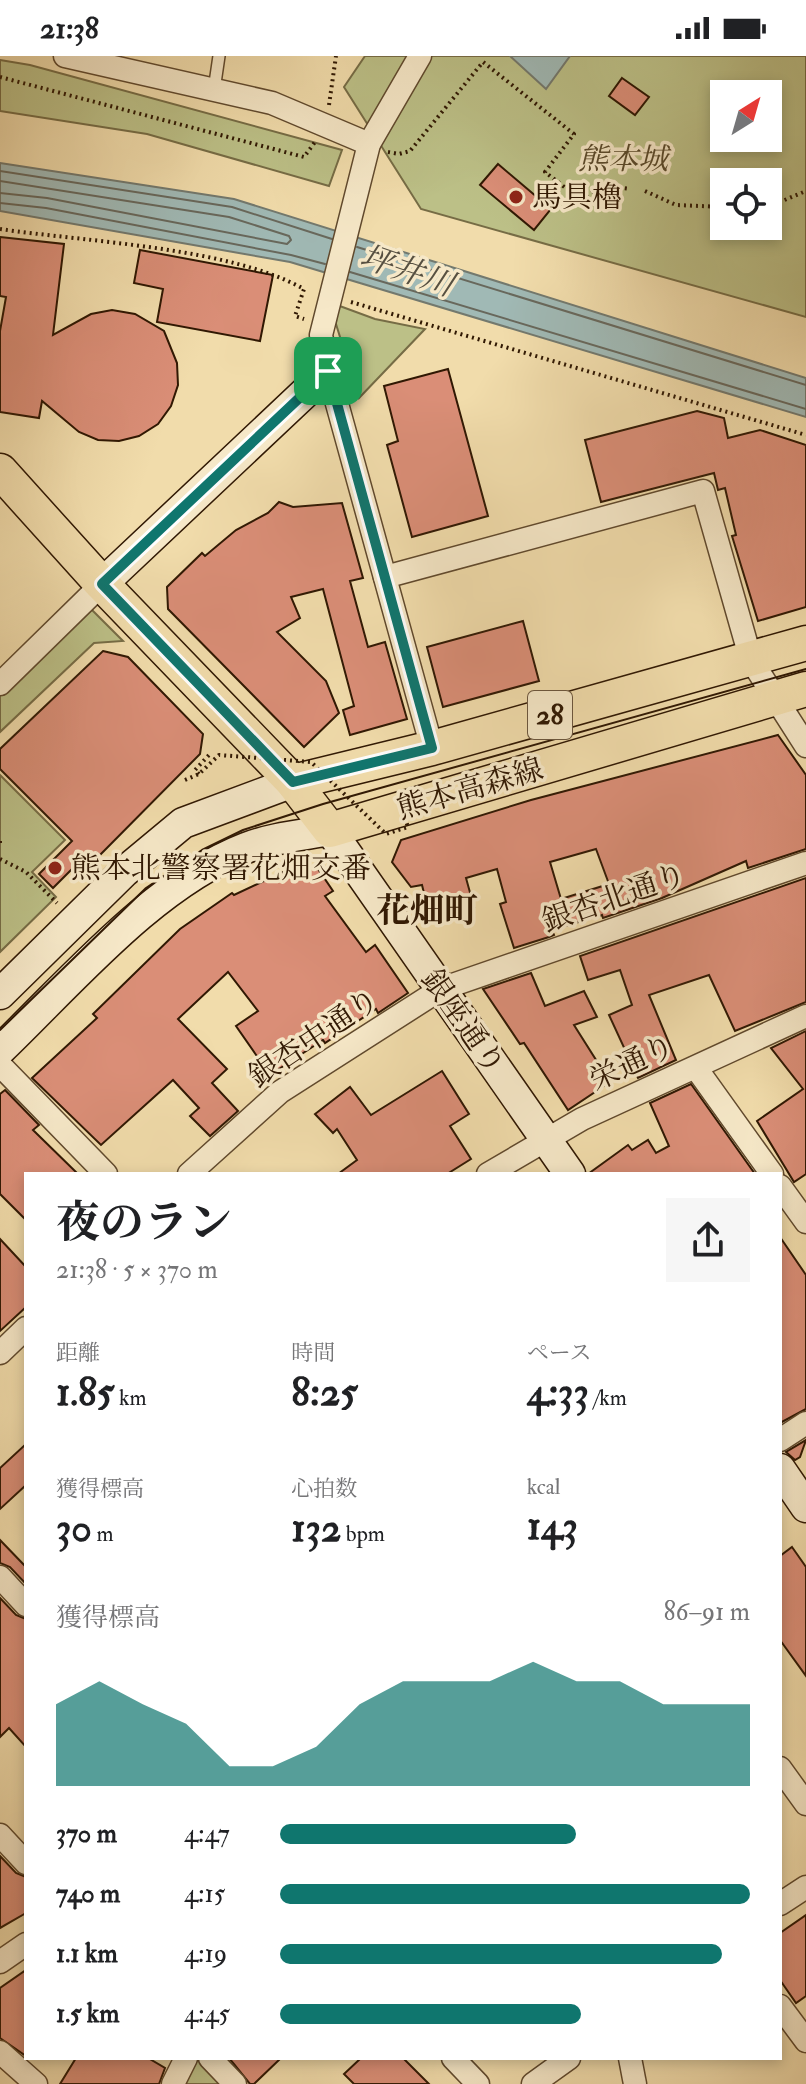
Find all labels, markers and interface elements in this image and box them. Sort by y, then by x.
text: 21:38 [40,10,99,47]
north arrow [710,80,782,152]
map controls [710,80,782,240]
park label: 熊本城 [578,141,672,178]
button: locate [710,168,782,240]
place label: 馬具櫓 [532,179,622,216]
marker: 馬具櫓 [507,188,525,206]
water label: 坪井川 [355,236,462,307]
pin [294,337,362,405]
icon: arrive [306,349,350,393]
road number: 28 [528,691,572,739]
street label: 熊本高森線 [393,751,547,827]
place label: 熊本北警察署花畑交番 [71,850,371,887]
street label: 銀杏北通り [537,856,691,940]
marker: 熊本北警察署花畑交番 [46,859,64,877]
district label: 花畑町 [376,890,478,933]
street label: 銀座通り [413,962,513,1082]
street label: 銀杏中通り [241,981,387,1095]
street label: 栄通り [583,1027,681,1099]
text: 夜のラン [56,1196,232,1251]
button: share [666,1198,750,1282]
text: 21:38 · 5 × 370 m [56,1254,218,1286]
text: 距離 [56,1339,100,1367]
text: 時間 [291,1339,335,1367]
text: ペース [527,1339,592,1367]
text: 1.85 [56,1367,114,1418]
text: 8:25 [291,1367,358,1418]
text: 4:33 [527,1367,589,1418]
text: km [114,1384,147,1412]
text: /km [589,1384,627,1412]
text: kcal [527,1473,560,1501]
text: 獲得標高 [56,1475,144,1503]
text: 心拍数 [291,1475,357,1503]
text: 143 [527,1501,578,1552]
text: 30 [56,1503,92,1554]
text: 132 [291,1503,341,1554]
text: m [92,1520,114,1548]
text: bpm [341,1520,385,1548]
text: 86–91 m [663,1596,750,1628]
text: 獲得標高 [56,1602,160,1634]
text: 370 m [56,1818,117,1850]
text: 4:47 [184,1818,230,1850]
text: 740 m [56,1878,120,1910]
text: 4:15 [184,1878,225,1910]
text: 1.1 km [56,1938,118,1970]
text: 4:19 [184,1938,227,1970]
text: 1.5 km [56,1998,119,2030]
text: 4:45 [184,1998,230,2030]

